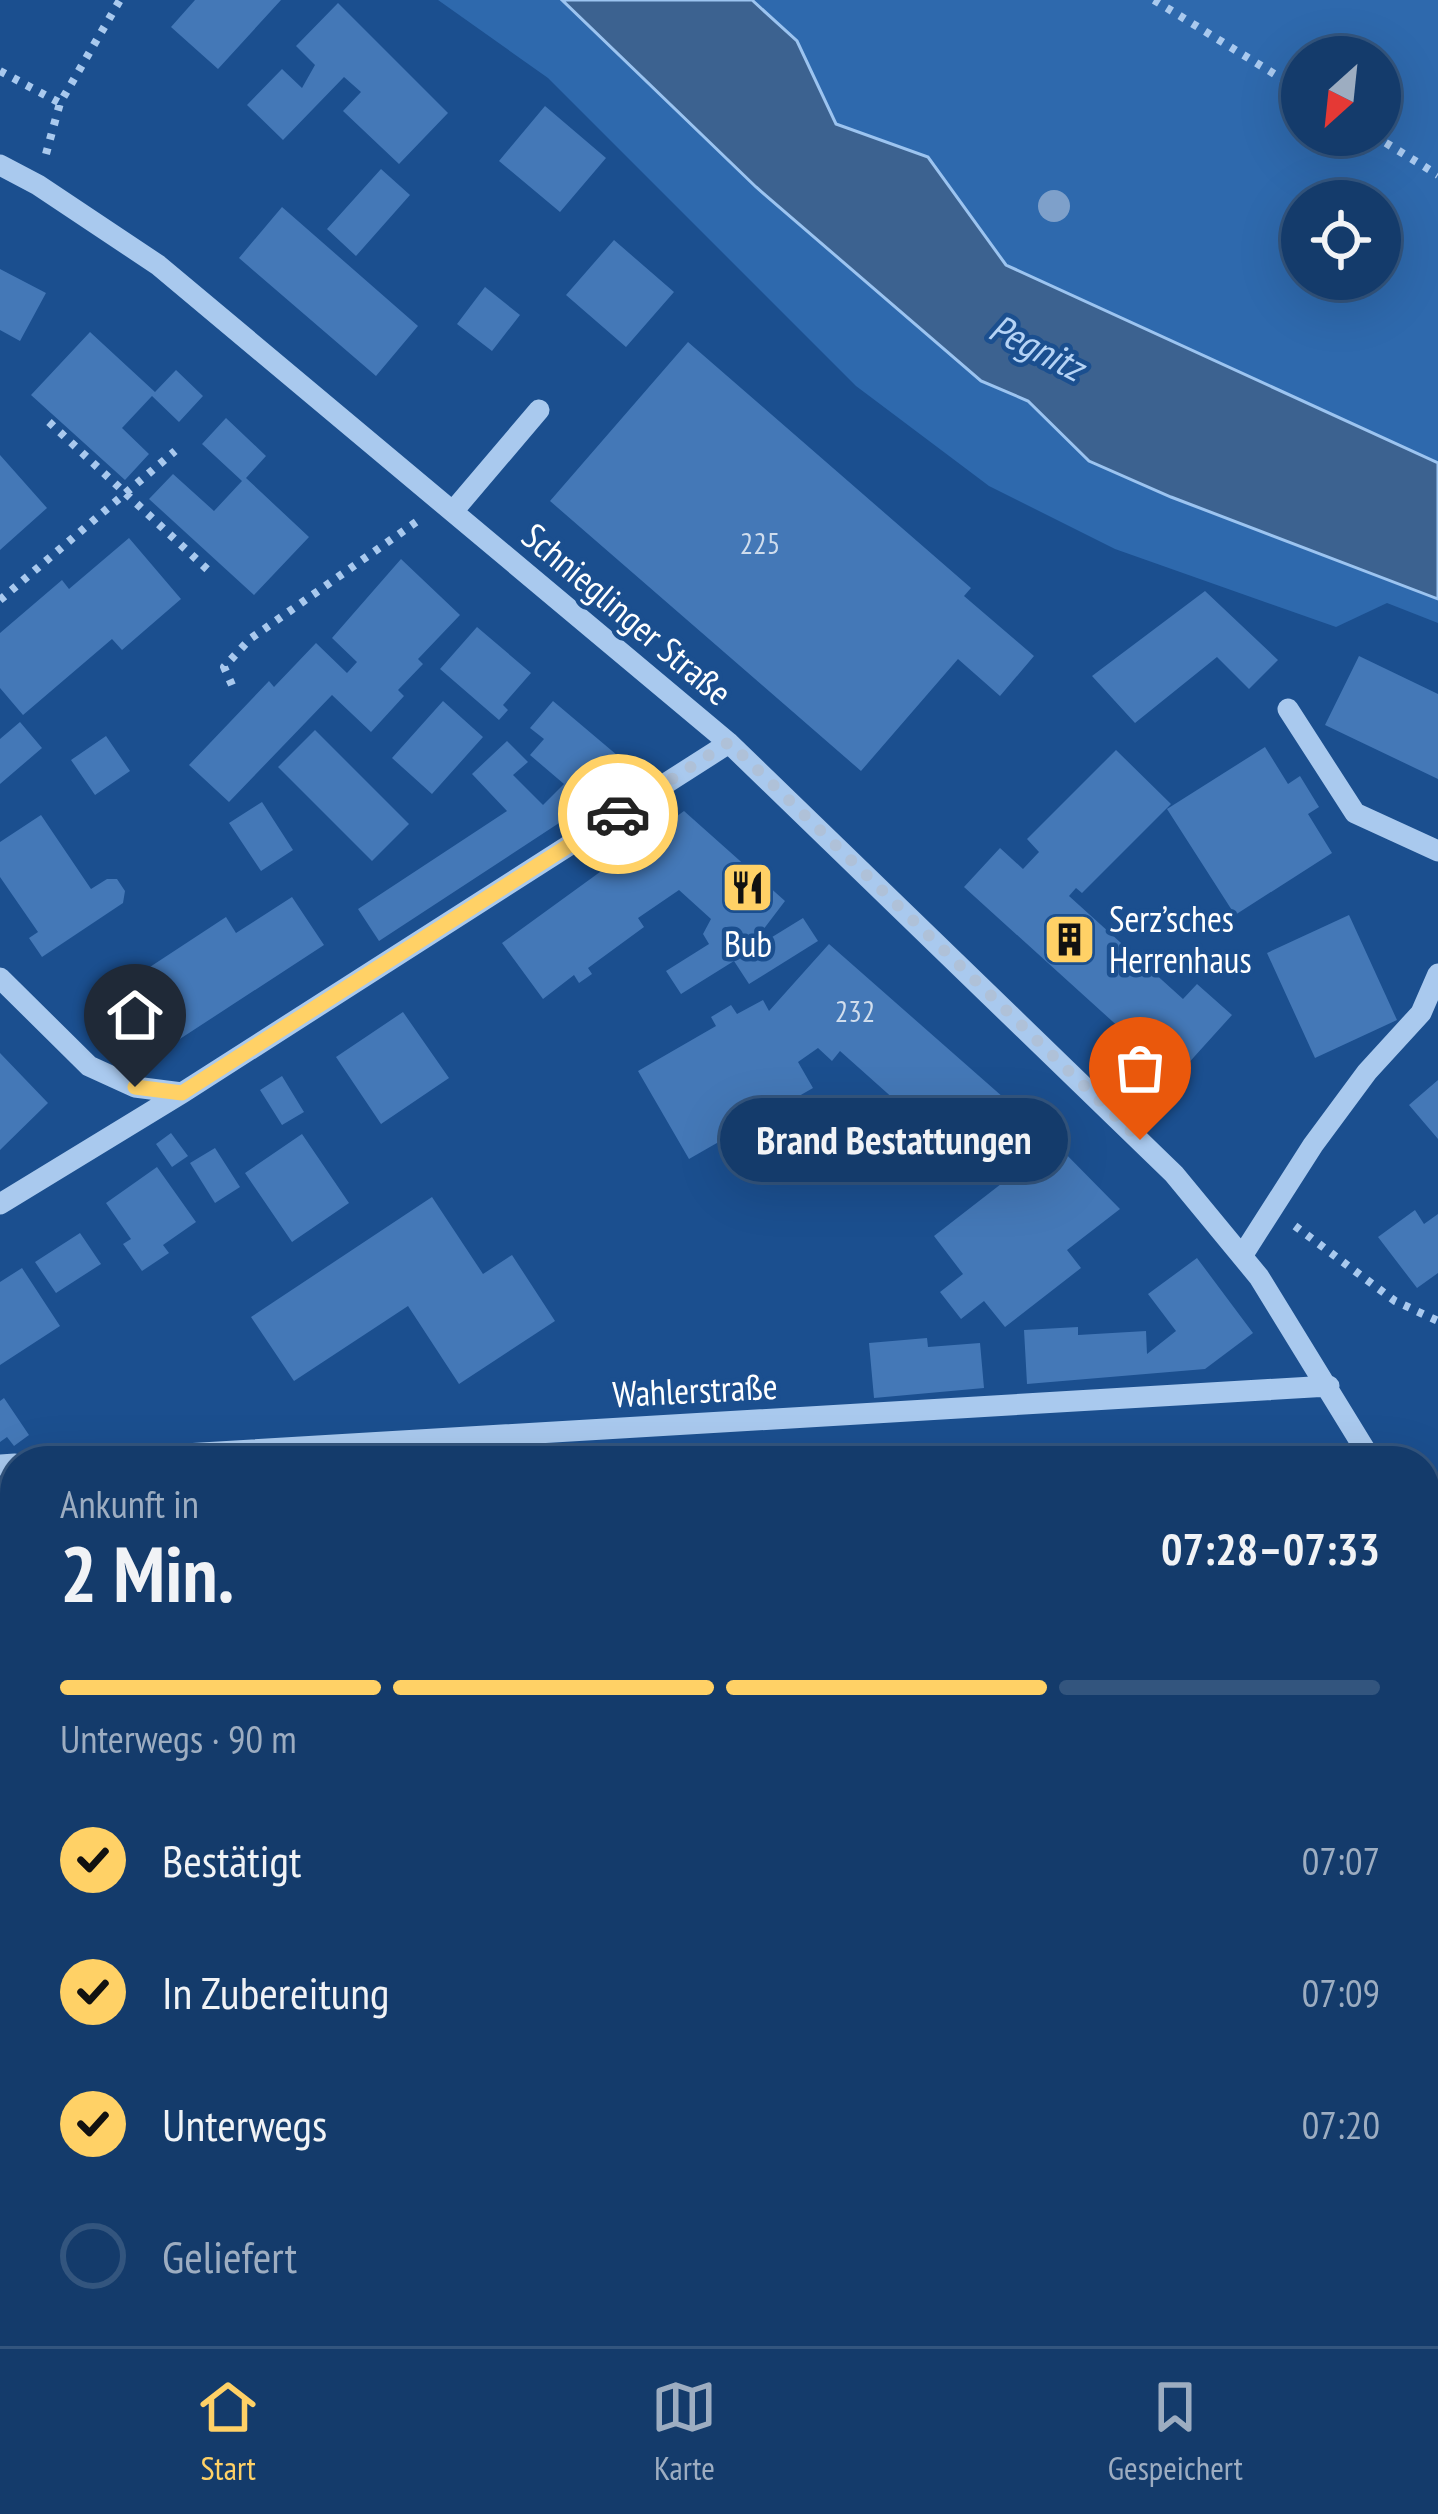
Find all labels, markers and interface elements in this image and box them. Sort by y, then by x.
north arrow [1281,36,1401,156]
map controls [1281,36,1401,300]
button: locate [1281,180,1401,300]
water label: Pegnitz [981,301,1097,394]
street label: Schnieglinger Straße [513,512,742,715]
house number: 225 [740,523,780,562]
courier [558,754,678,874]
icon: car [585,781,651,847]
restaurant icon: Bub [720,860,776,916]
place label: Serz’sches Herrenhaus [1109,895,1252,983]
building icon: Serz’sches Herrenhaus [1042,912,1098,968]
place label: Bub [724,920,772,967]
pin [84,964,186,1087]
icon: home [102,982,168,1048]
house number: 232 [835,991,875,1030]
pin [1089,1017,1191,1140]
icon: bag [1107,1035,1173,1101]
callout: Brand Bestattungen [720,1098,1068,1182]
text: Brand Bestattungen [756,1114,1032,1165]
street label: Wahlerstraße [611,1362,779,1417]
text: Ankunft in [60,1478,199,1529]
text: 07:28–07:33 [1161,1519,1380,1577]
text: 2 Min. [60,1523,234,1624]
text: Unterwegs · 90 m [60,1713,297,1764]
icon: check [60,1827,126,1893]
text: Bestätigt [162,1831,301,1889]
text: 07:07 [1302,1835,1380,1886]
icon: check [60,1959,126,2025]
text: In Zubereitung [162,1963,390,2021]
text: 07:09 [1302,1967,1380,2018]
icon: check [60,2091,126,2157]
text: Unterwegs [162,2095,327,2153]
text: 07:20 [1302,2099,1380,2150]
text: Geliefert [162,2227,297,2285]
tab: Start [195,2374,261,2489]
tab: Karte [651,2374,717,2489]
tab: Gespeichert [1108,2374,1243,2489]

